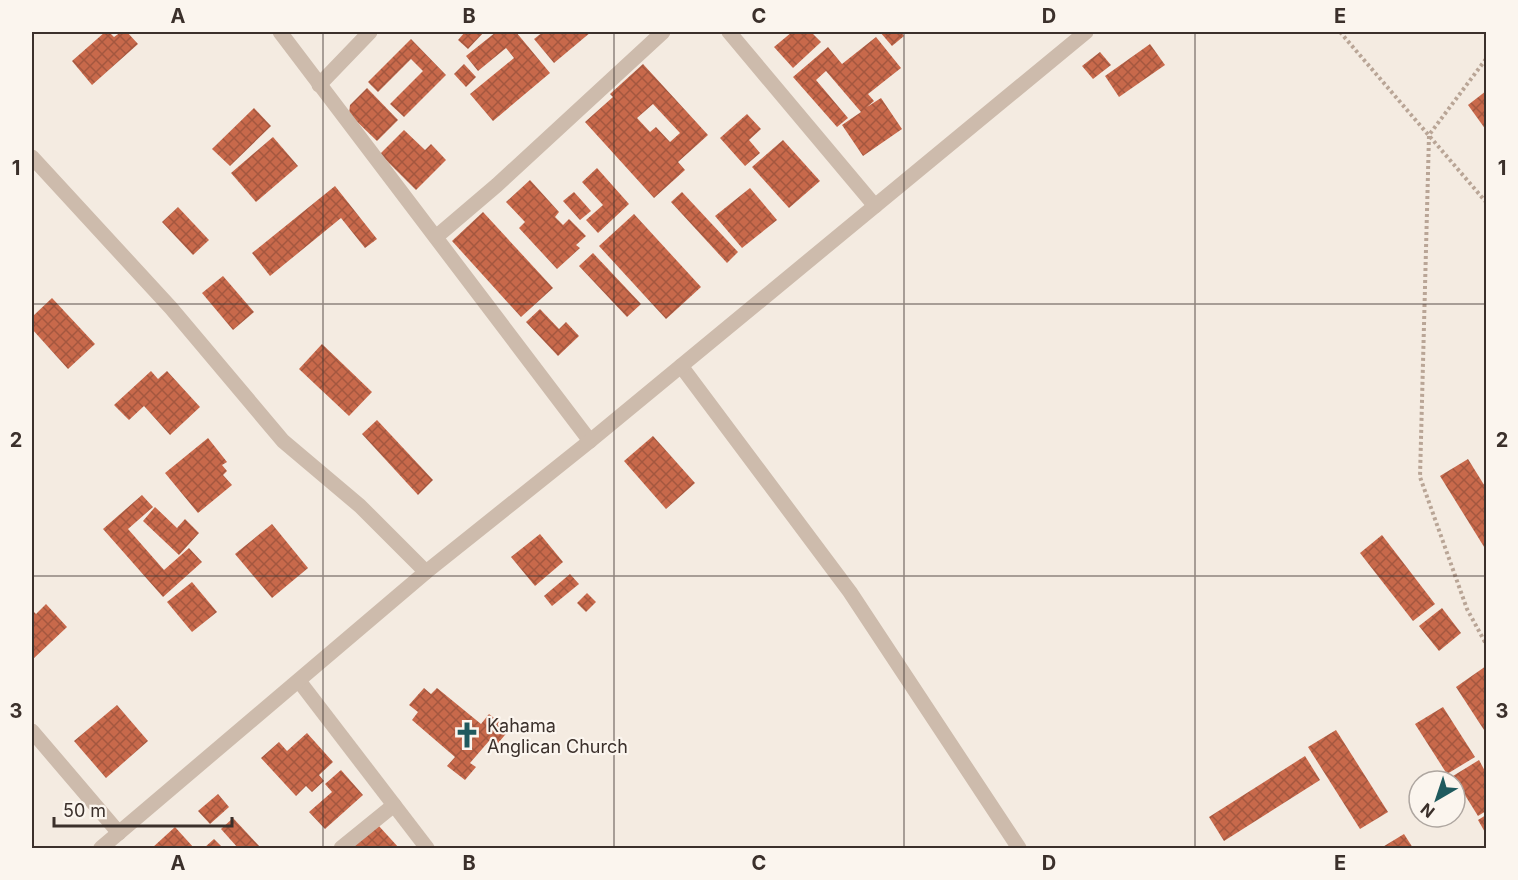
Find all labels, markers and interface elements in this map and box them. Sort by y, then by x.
text: A [171,4,186,28]
text: B [462,4,476,28]
text: C [752,4,766,28]
text: D [1042,4,1056,28]
text: E [1334,4,1346,28]
text: 1 [12,156,20,180]
text: 1 [1498,156,1506,180]
text: 2 [10,428,22,452]
text: 2 [1496,428,1508,452]
text: 3 [10,699,22,723]
text: 3 [1496,699,1508,723]
place label: Kahama Anglican Church [487,715,628,757]
church icon: Kahama Anglican Church [452,720,482,750]
north arrow [1407,769,1467,829]
scale bar [54,790,232,828]
text: N [1417,799,1439,822]
text: 50 m [63,800,106,821]
text: A [171,851,186,875]
text: B [462,851,476,875]
text: C [752,851,766,875]
text: D [1042,851,1056,875]
text: E [1334,851,1346,875]

